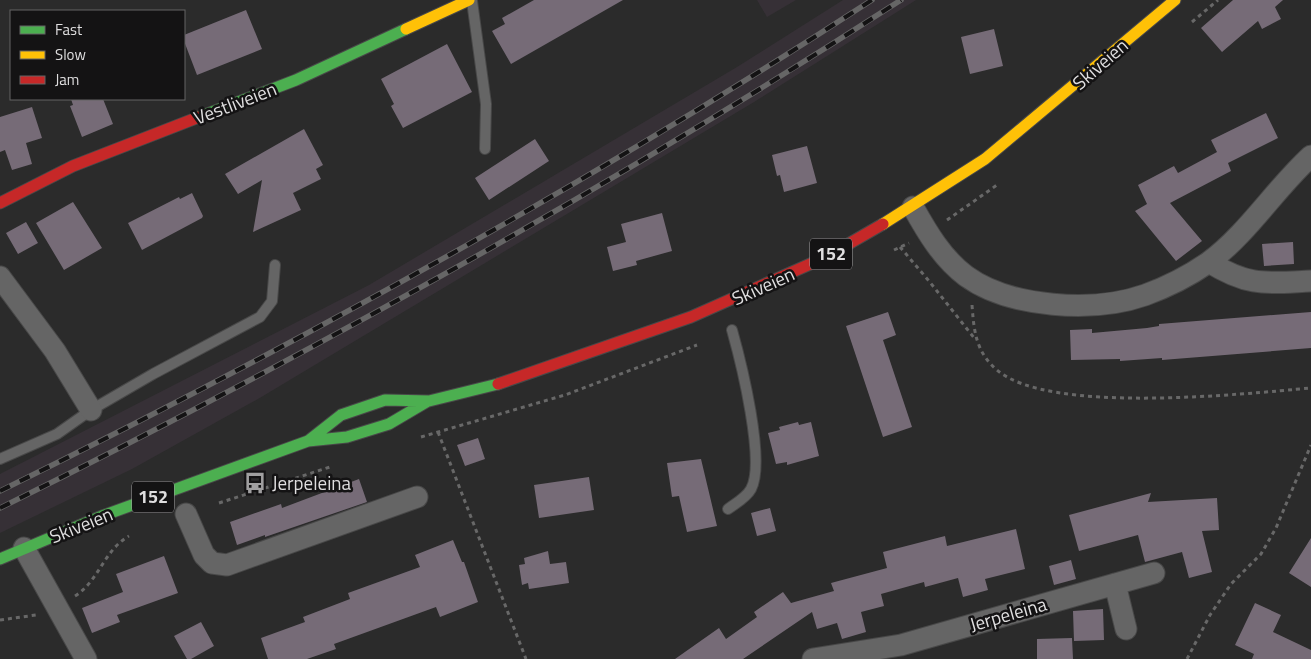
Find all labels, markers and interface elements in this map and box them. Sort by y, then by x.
legend [10,10,185,100]
text: Fast [55,18,83,41]
street label: Skiveien [1065,31,1134,96]
text: Slow [55,43,86,66]
text: Jam [55,68,79,91]
street label: Vestliveien [189,73,280,132]
road number: 152 [810,238,852,270]
street label: Skiveien [727,259,799,312]
place label: Jerpeleina [272,468,352,497]
bus stop icon: Jerpeleina [242,470,268,496]
road number: 152 [132,482,174,512]
street label: Skiveien [45,499,117,550]
street label: Jerpeleina [966,589,1050,638]

